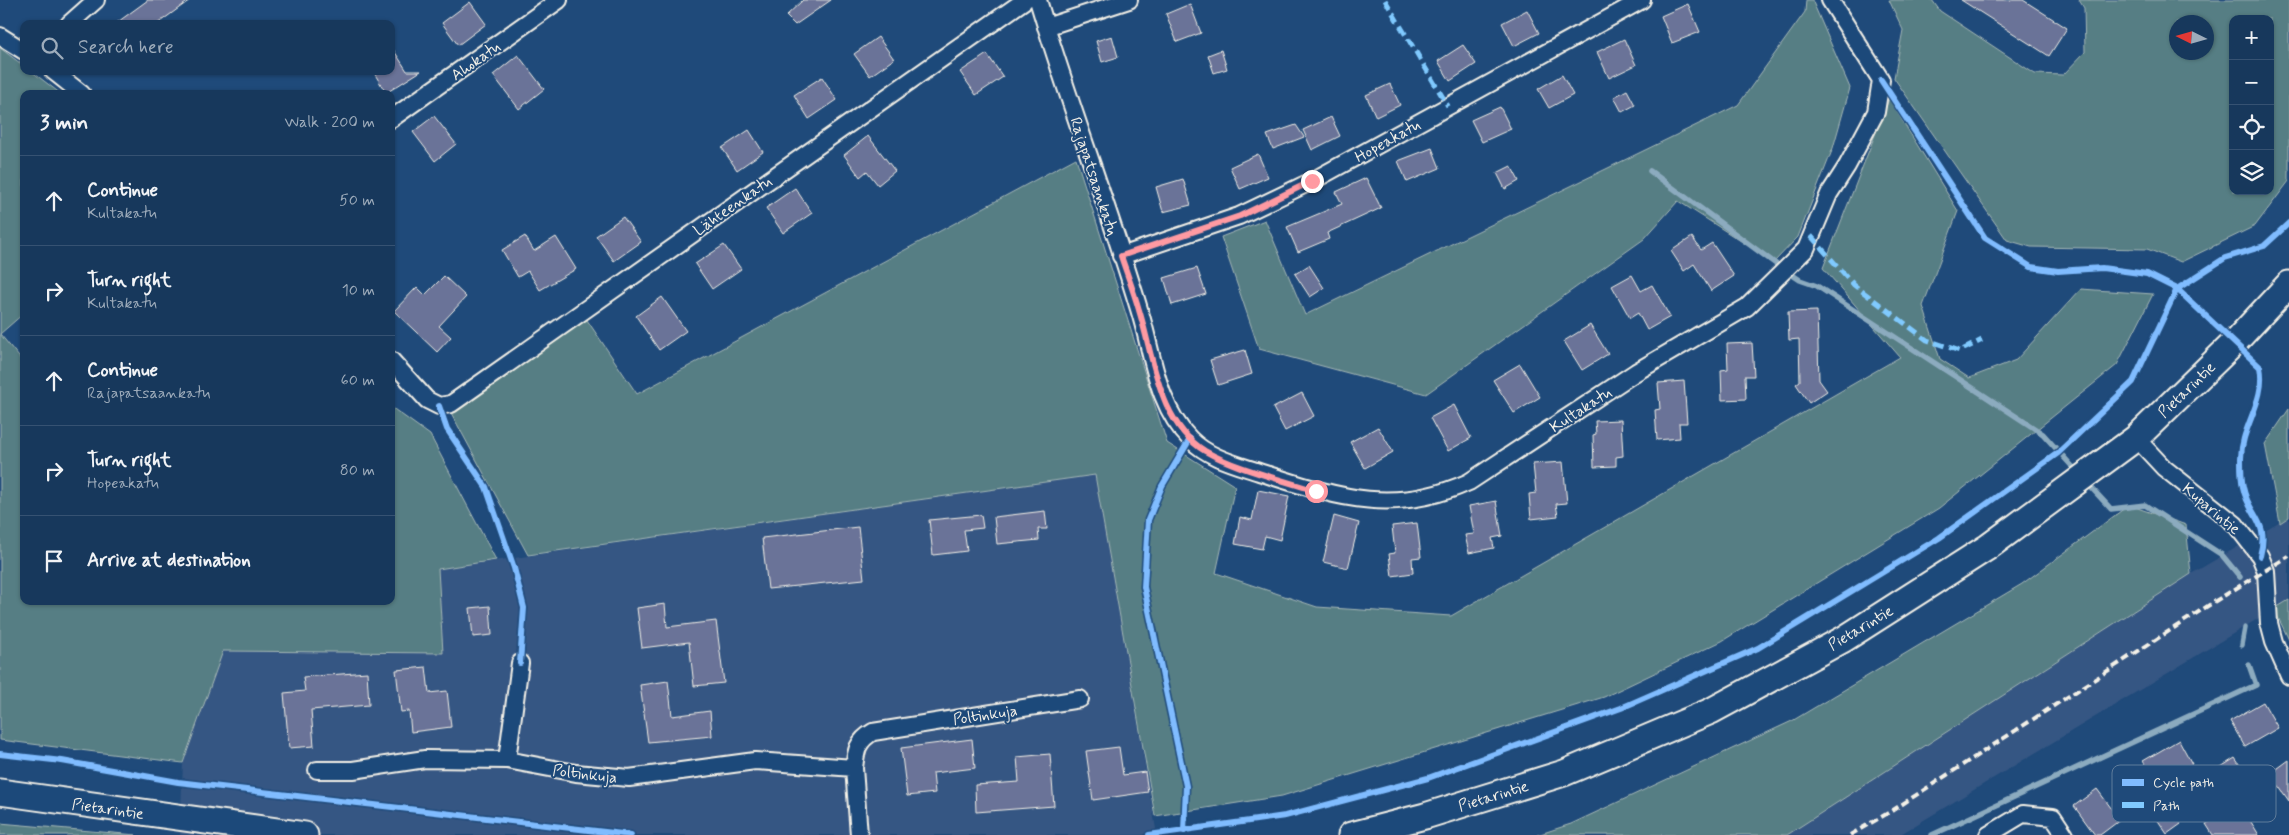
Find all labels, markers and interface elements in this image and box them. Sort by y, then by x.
north arrow [2169,15,2214,60]
map controls [2229,15,2274,195]
button: + [2229,15,2274,60]
search box [20,20,395,75]
icon: search [38,34,66,62]
text: Search here [78,35,174,60]
street label: Ahokatu [447,36,505,86]
button: − [2229,60,2274,105]
button: locate [2229,105,2274,150]
text: 3 min [40,109,88,137]
text: Walk · 200 m [284,112,375,133]
street label: Hopeakatu [1351,114,1425,168]
street label: Rajapatsaankatu [1065,115,1123,239]
button: layers [2229,150,2274,195]
route end [1301,170,1324,193]
street label: Lähteenkatu [689,171,777,241]
text: Continue [87,178,158,203]
icon: ahead [40,187,68,215]
text: 50 m [339,190,375,211]
text: Kultakatu [87,203,157,224]
text: Turn right [87,268,171,293]
icon: right [40,277,68,305]
text: 10 m [342,280,375,301]
text: Kultakatu [87,293,157,314]
street label: Pietarintie [2154,357,2220,423]
text: Continue [87,358,158,383]
icon: ahead [40,367,68,395]
text: 60 m [341,370,375,391]
street label: Kultakatu [1546,382,1616,438]
text: Rajapatsaankatu [87,383,210,404]
text: Turn right [87,448,171,473]
icon: right [40,457,68,485]
text: 80 m [340,460,375,481]
text: Hopeakatu [87,473,159,494]
street label: Kuparintie [2177,479,2245,540]
route start [1305,480,1328,503]
icon: arrive [40,547,68,575]
text: Arrive at destination [87,548,251,573]
street label: Pietarintie [1824,601,1897,656]
street label: Poltinkuja [952,701,1019,730]
street label: Poltinkuja [551,760,619,789]
legend [2112,765,2276,822]
text: Cycle path [2153,774,2214,792]
street label: Pietarintie [1456,776,1531,817]
street label: Pietarintie [70,794,145,825]
text: Path [2153,797,2180,815]

